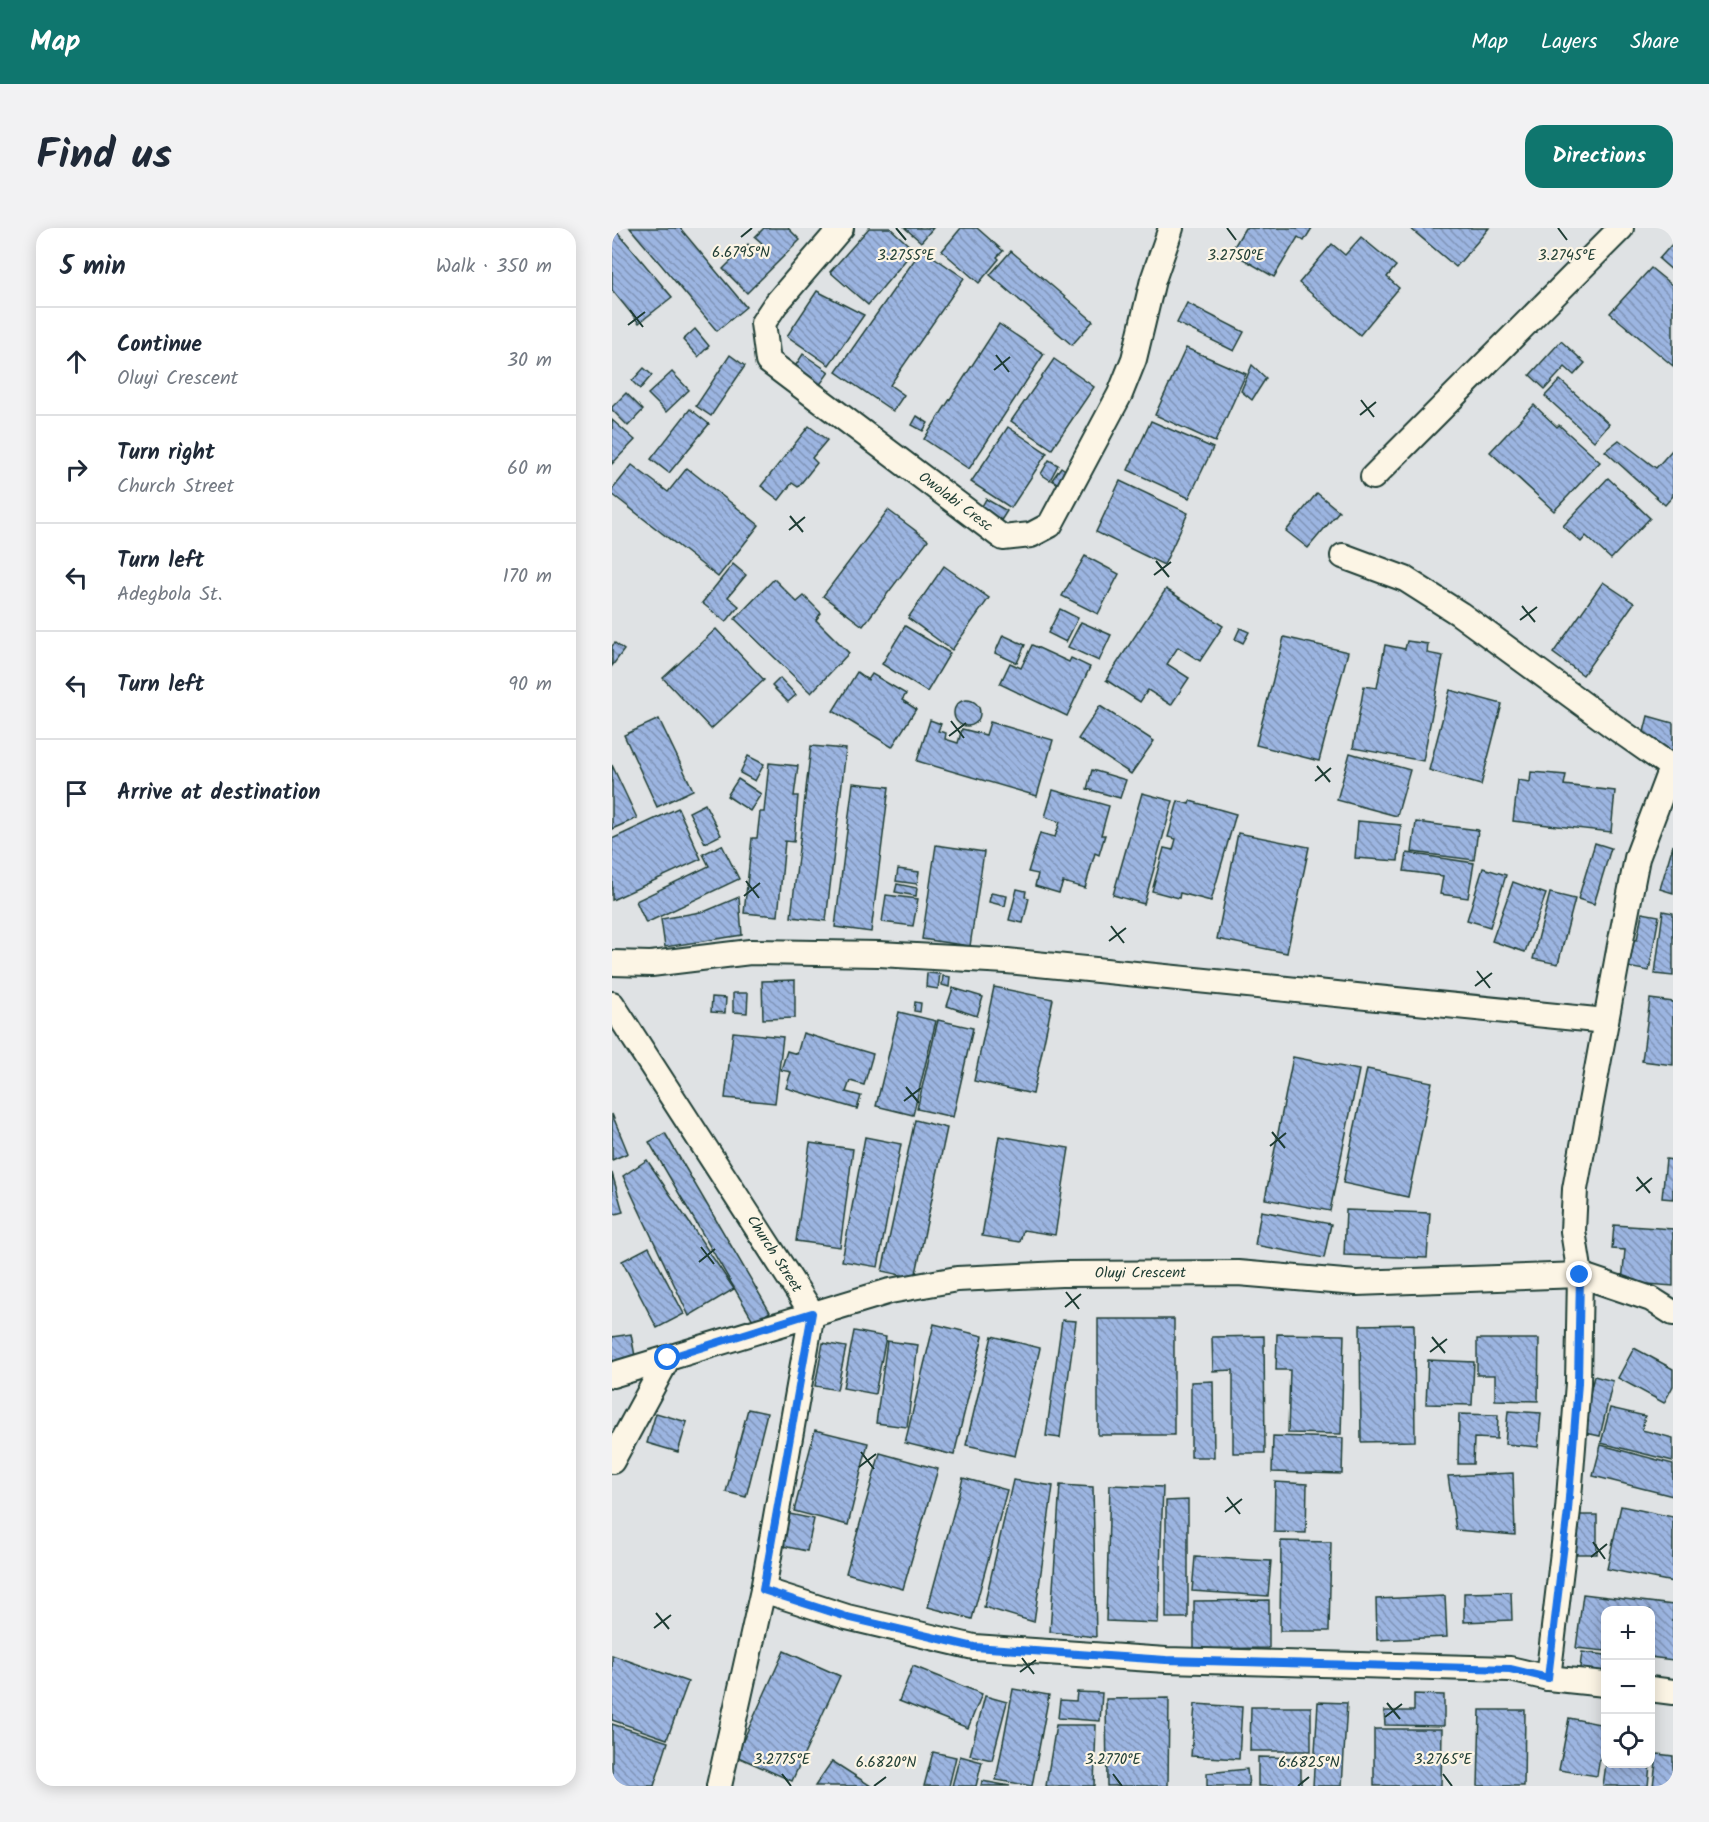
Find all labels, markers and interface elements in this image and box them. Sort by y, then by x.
text: Map [30,20,81,65]
text: Map [1471,26,1508,59]
text: Layers [1541,26,1597,59]
text: Share [1630,26,1679,59]
text: Find us [36,123,172,190]
button: Directions [1525,125,1673,188]
text: 6.6795°N [712,241,770,265]
text: 3.2755°E [877,244,936,268]
text: 3.2750°E [1207,244,1266,268]
text: 3.2745°E [1538,244,1597,268]
text: 5 min [60,246,126,288]
text: Walk · 350 m [436,251,552,283]
text: Continue [117,328,202,363]
icon: ahead [60,345,93,378]
text: 30 m [507,345,552,377]
text: Oluyi Crescent [117,363,238,395]
text: Turn right [117,436,215,471]
icon: right [60,453,93,486]
text: 60 m [507,453,552,485]
street label: Owolabi Cresc [913,466,998,538]
text: Church Street [117,471,234,503]
text: Turn left [117,544,204,579]
icon: left [60,561,93,594]
text: 170 m [503,561,552,593]
text: Adegbola St. [117,579,223,611]
text: Turn left [117,668,204,703]
icon: left [60,669,93,702]
text: 90 m [508,669,552,701]
text: Arrive at destination [117,776,320,811]
icon: arrive [60,777,93,810]
street label: Church Street [740,1211,808,1298]
street label: Oluyi Crescent [1095,1261,1186,1286]
route end [1566,1261,1592,1287]
route start [654,1344,680,1370]
map controls [1601,1606,1655,1768]
button: + [1601,1606,1655,1660]
button: − [1601,1660,1655,1714]
button: locate [1601,1714,1655,1768]
text: 3.2775°E [754,1748,812,1772]
text: 3.2770°E [1085,1748,1142,1772]
text: 3.2765°E [1414,1748,1473,1772]
text: 6.6820°N [856,1751,916,1775]
text: 6.6825°N [1278,1751,1340,1775]

